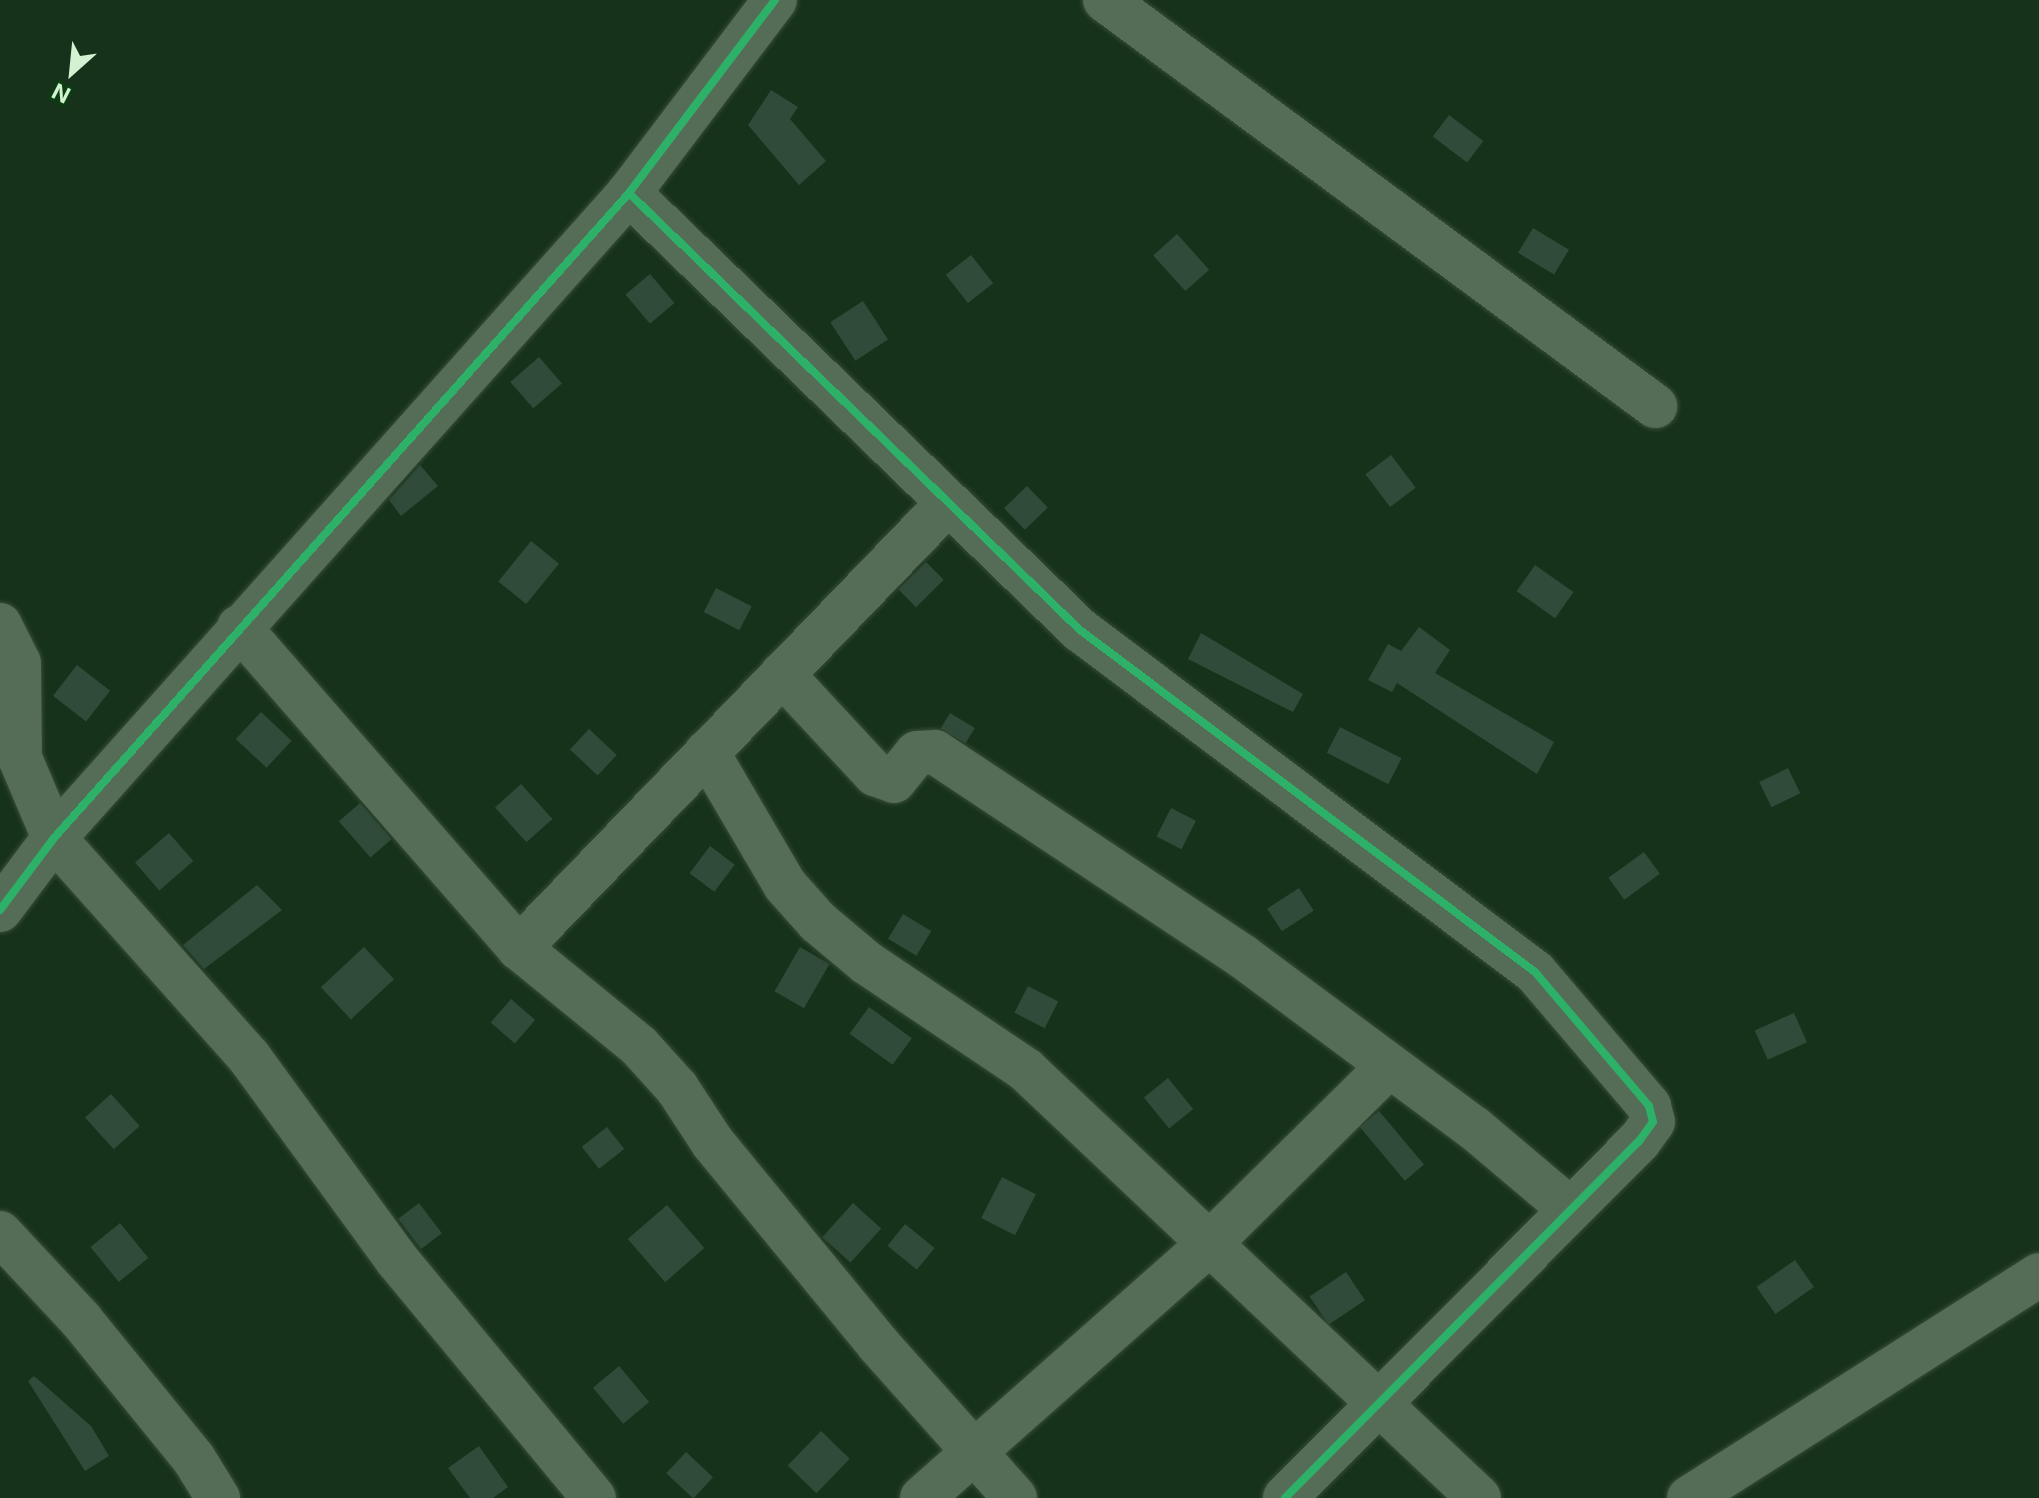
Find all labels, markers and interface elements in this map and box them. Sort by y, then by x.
north arrow [32,32,112,112]
text: N [48,78,74,109]

